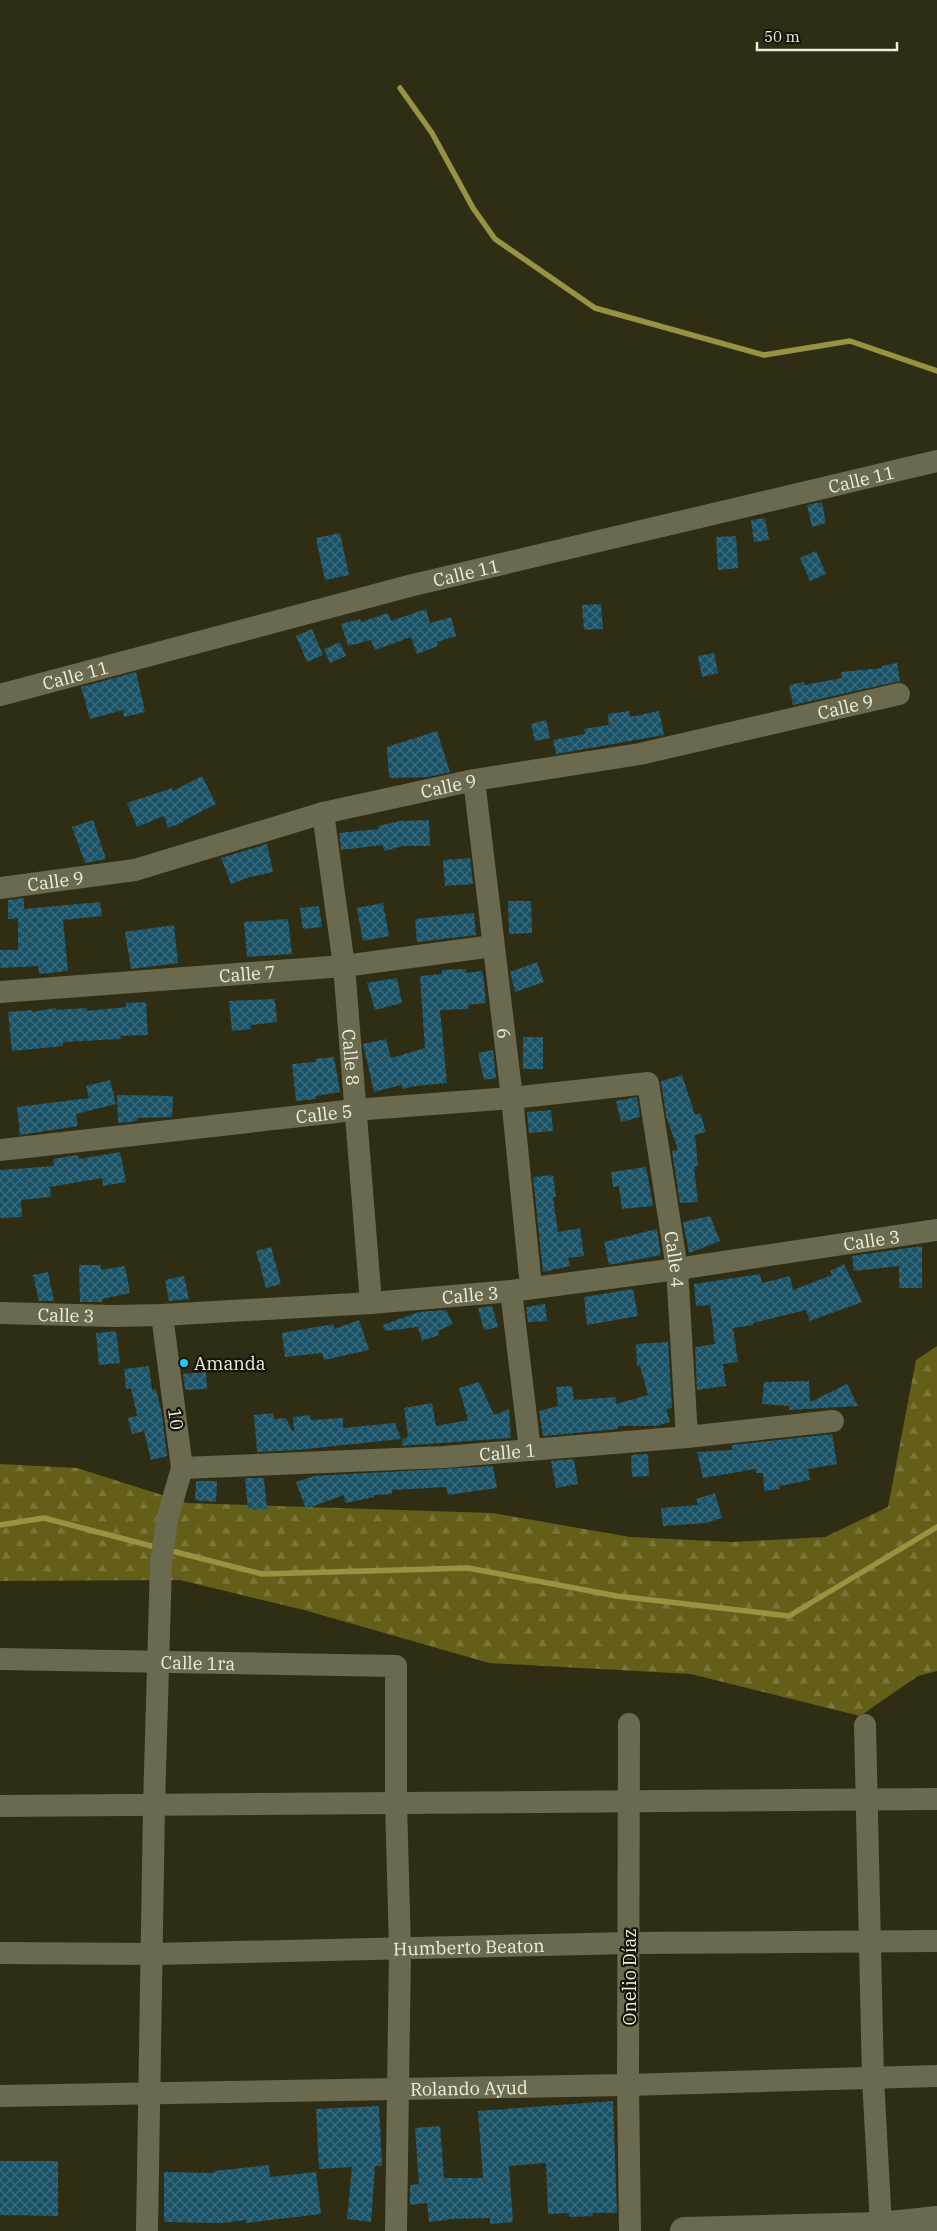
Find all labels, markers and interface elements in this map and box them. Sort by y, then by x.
scale bar [757,20,897,52]
text: 50 m [764,27,800,46]
street label: Calle 11 [826,460,897,498]
street label: Calle 11 [431,553,502,591]
street label: Calle 11 [40,655,111,695]
street label: Calle 9 [815,689,876,724]
street label: Calle 9 [418,768,479,803]
street label: Calle 9 [26,865,85,896]
street label: Calle 7 [218,960,276,987]
street label: 6 [492,1026,516,1040]
street label: Calle 8 [338,1028,365,1087]
street label: Calle 5 [294,1099,353,1128]
street label: Calle 3 [842,1224,901,1255]
street label: Calle 4 [660,1229,690,1288]
street label: Calle 3 [441,1281,500,1308]
street label: Calle 3 [37,1303,95,1327]
place label: Amanda [194,1352,266,1375]
marker: Amanda [178,1357,190,1369]
street label: 10 [163,1407,189,1431]
street label: Calle 1 [478,1438,537,1466]
street label: Calle 1ra [160,1650,236,1675]
street label: Onelio Díaz [618,1929,641,2025]
street label: Humberto Beaton [393,1933,545,1960]
street label: Rolando Ayud [410,2075,528,2100]

